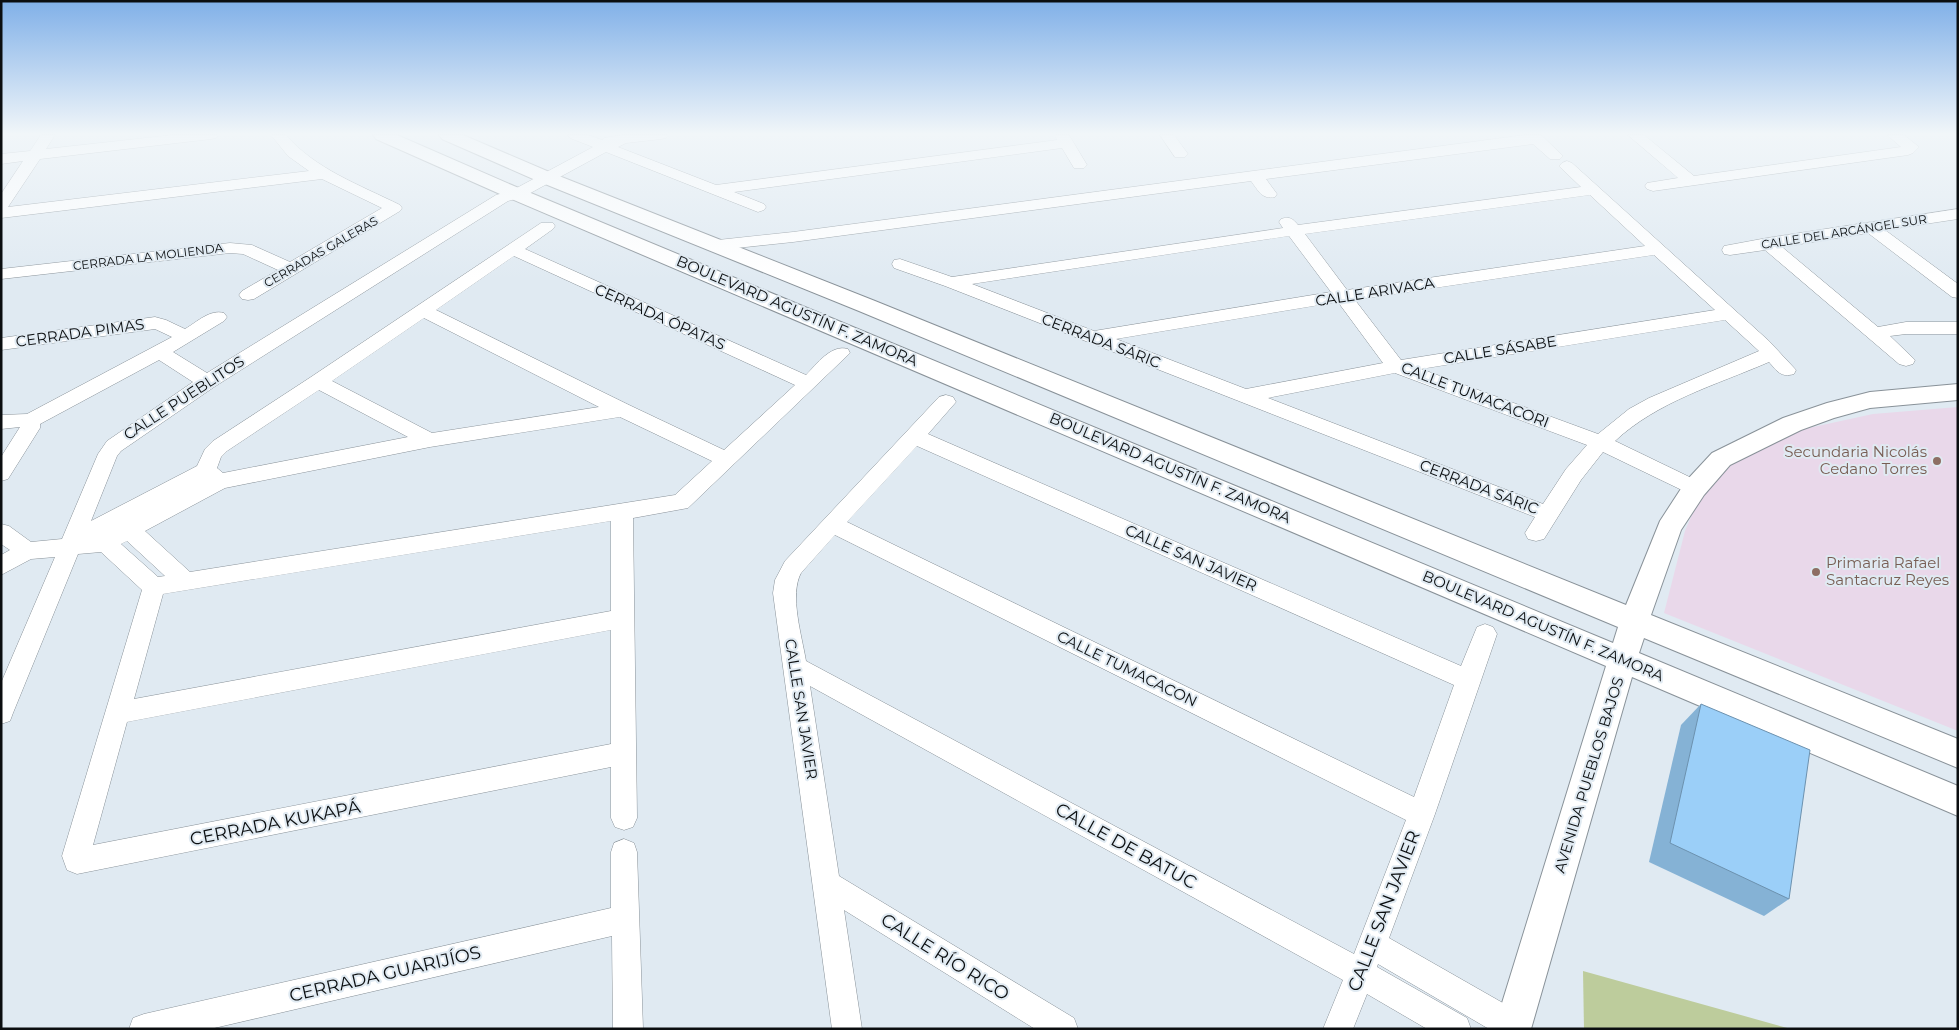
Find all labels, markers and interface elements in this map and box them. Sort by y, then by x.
street label: CALLE DEL ARCÁNGEL SUR [1760,211,1928,252]
street label: CERRADAS GALERAS [261,213,380,290]
street label: CERRADA LA MOLIENDA [72,240,224,273]
street label: BOULEVARD AGUSTÍN F. ZAMORA [674,251,921,370]
street label: CALLE ARIVACA [1314,273,1436,310]
street label: CERRADA ÓPATAS [592,279,728,354]
street label: CERRADA SÁRIC [1039,309,1164,372]
street label: CERRADA PIMAS [14,314,145,351]
street label: CALLE SÁSABE [1442,331,1558,368]
street label: CALLE PUEBLITOS [120,351,248,444]
street label: CALLE TUMACACORI [1398,358,1552,432]
street label: BOULEVARD AGUSTÍN F. ZAMORA [1047,408,1294,527]
place label: Secundaria Nicolás Cedano Torres [1784,442,1927,478]
street label: CERRADA SÁRIC [1417,455,1542,518]
marker: Secundaria Nicolás Cedano Torres [1931,455,1943,467]
street label: CALLE SAN JAVIER [1122,520,1260,595]
place label: Primaria Rafael Santacruz Reyes [1826,553,1949,589]
street label: BOULEVARD AGUSTÍN F. ZAMORA [1420,566,1667,685]
marker: Primaria Rafael Santacruz Reyes [1810,566,1822,578]
street label: CALLE TUMACACON [1054,626,1201,711]
street label: CALLE SAN JAVIER [781,637,822,781]
street label: AVENIDA PUEBLOS BAJOS [1550,675,1627,875]
street label: CERRADA KUKAPÁ [188,796,362,850]
street label: CALLE DE BATUC [1052,798,1201,894]
street label: CALLE SAN JAVIER [1343,827,1425,995]
street label: CALLE RÍO RICO [877,909,1013,1005]
street label: CERRADA GUARIJÍOS [287,941,483,1007]

